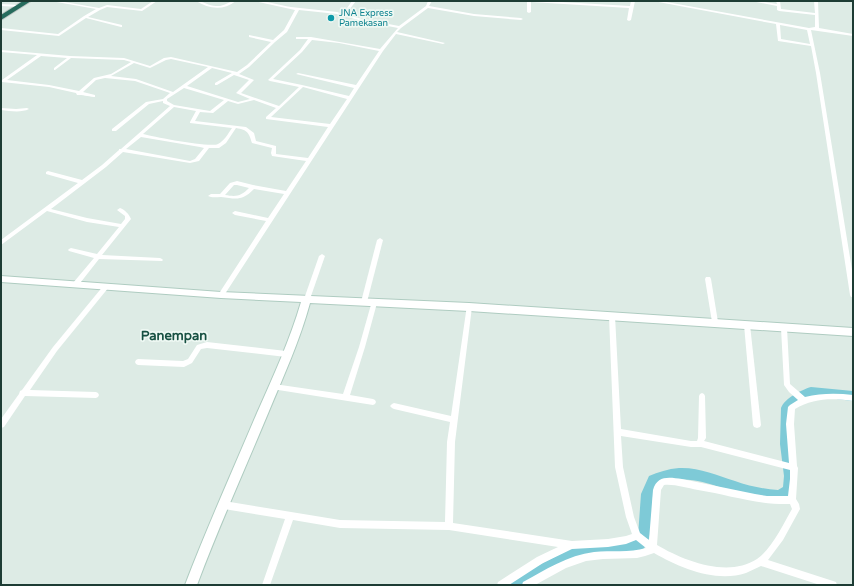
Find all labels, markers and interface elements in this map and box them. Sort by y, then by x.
place label: JNA Express Pamekasan [339,8,393,29]
marker: JNA Express Pamekasan [326,13,336,23]
district label: Panempan [141,328,207,344]

